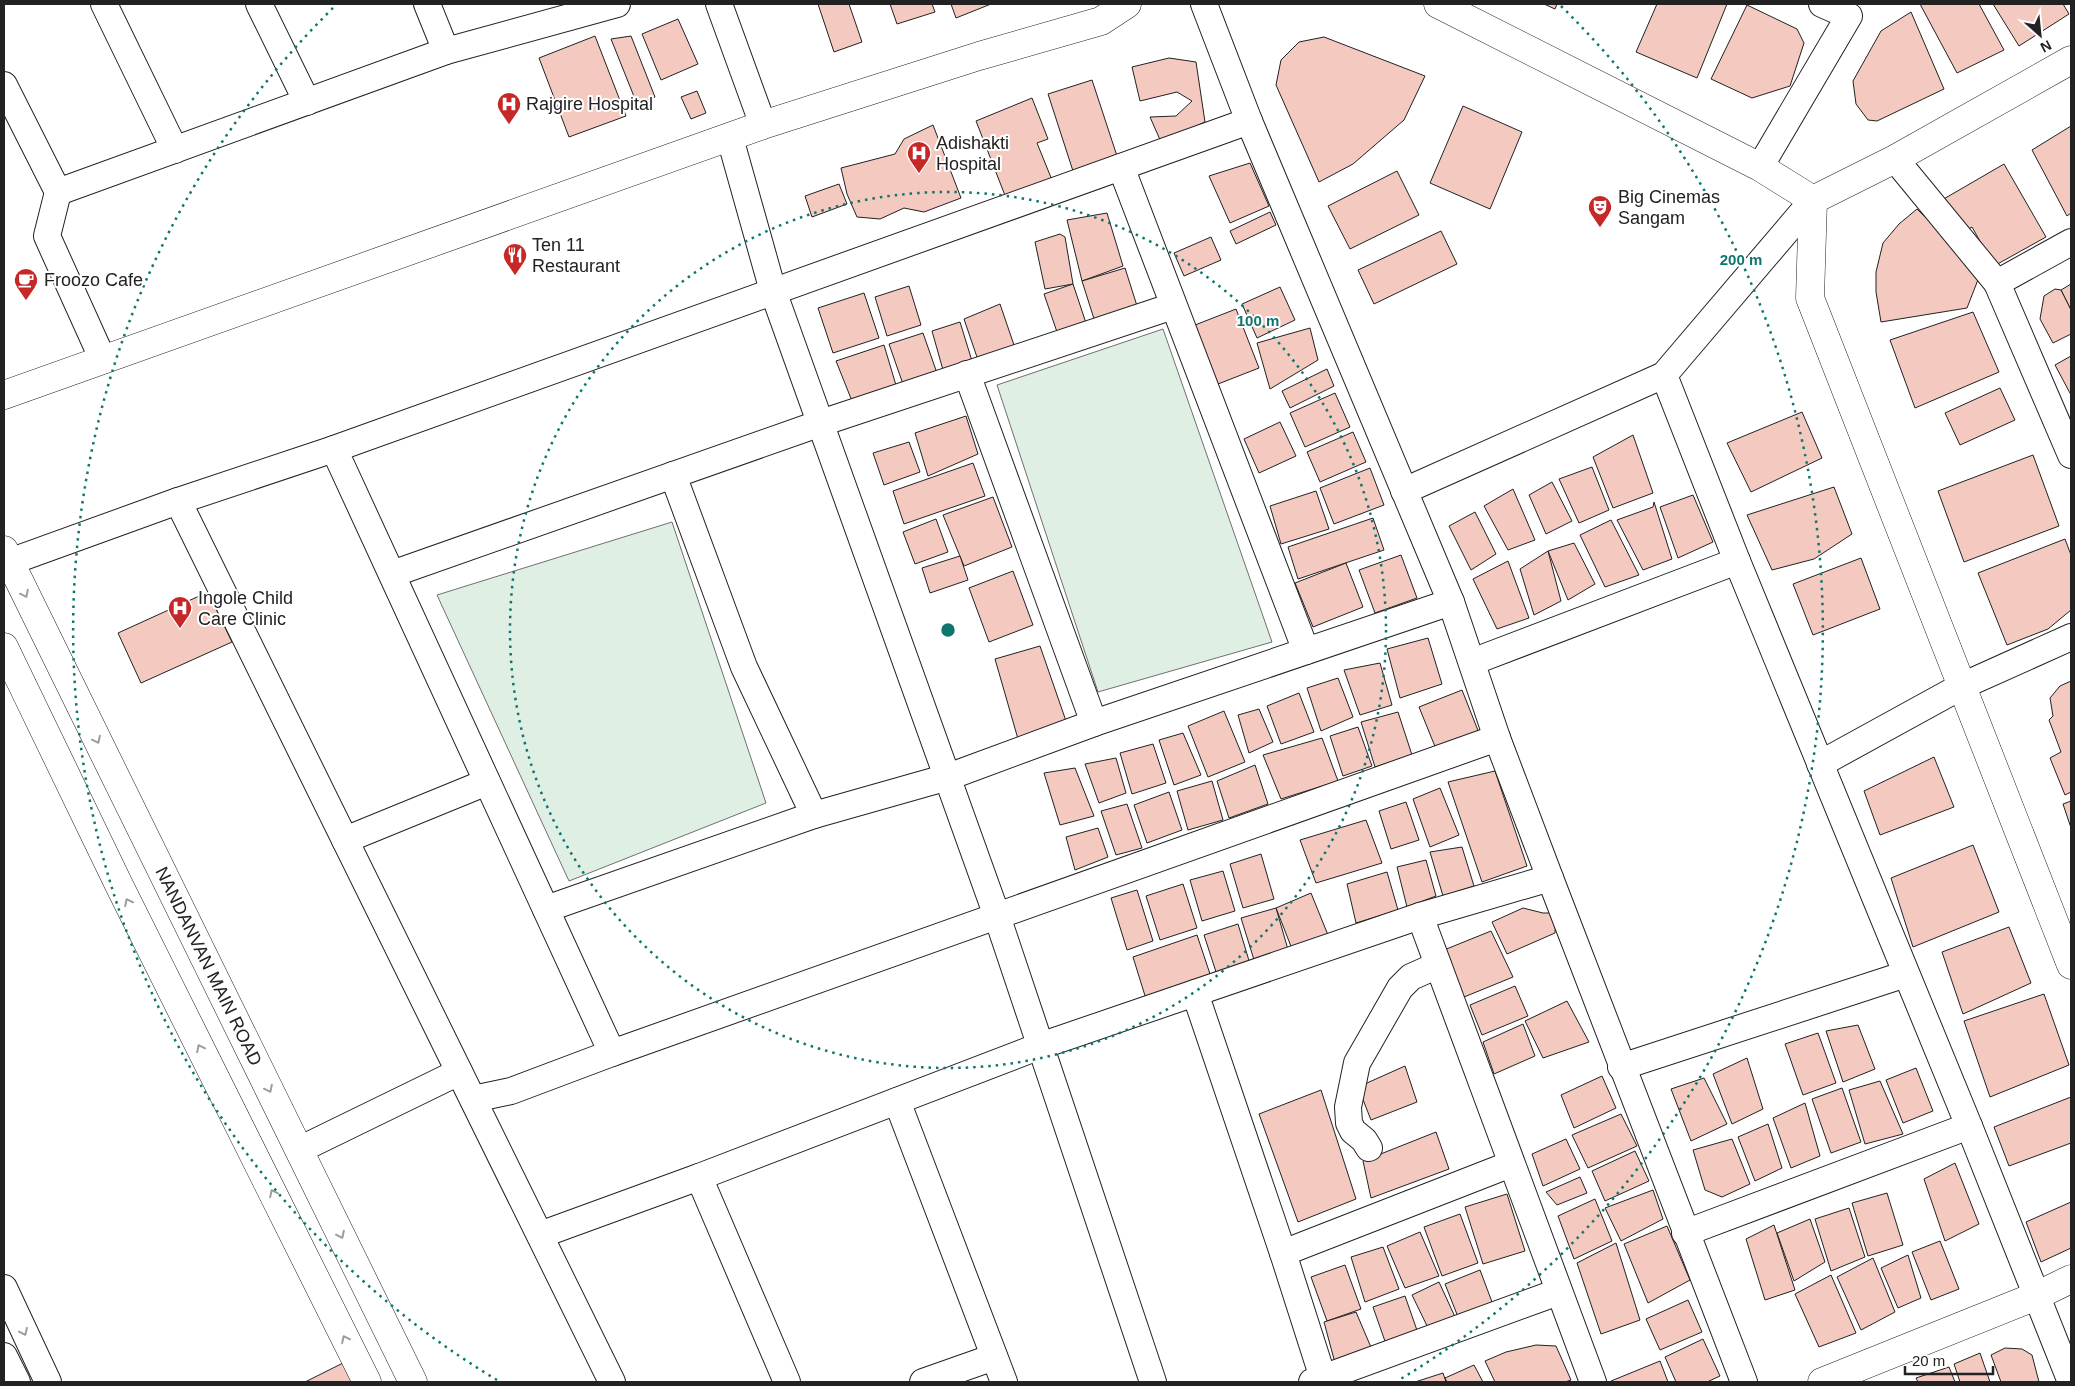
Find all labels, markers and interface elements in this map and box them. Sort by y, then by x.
north arrow [2015,10,2065,60]
text: N [2038,37,2054,56]
hospital icon: Rajgire Hospital [496,91,522,125]
place label: Rajgire Hospital [526,94,653,114]
place label: Adishakti Hospital [936,133,1009,174]
hospital icon: Adishakti Hospital [906,140,932,174]
place label: Big Cinemas Sangam [1618,187,1720,228]
theatre icon: Big Cinemas Sangam [1587,194,1613,228]
place label: Ten 11 Restaurant [532,235,620,276]
restaurant icon: Ten 11 Restaurant [502,242,528,276]
text: 200 m [1720,251,1762,268]
cafe icon: Froozo Cafe [13,267,39,301]
place label: Froozo Cafe [44,270,143,290]
text: 100 m [1237,312,1279,329]
place label: Ingole Child Care Clinic [198,588,293,629]
one-way arrow [19,589,29,598]
hospital icon: Ingole Child Care Clinic [167,595,193,629]
centre of rings [939,621,957,639]
one-way arrow [91,734,101,743]
street label: NANDANVAN MAIN ROAD [151,864,266,1069]
one-way arrow [124,898,134,907]
one-way arrow [196,1044,206,1053]
one-way arrow [263,1084,273,1093]
one-way arrow [269,1189,279,1198]
one-way arrow [335,1230,345,1239]
one-way arrow [18,1327,29,1336]
one-way arrow [341,1335,351,1344]
scale bar [1905,1344,1992,1376]
text: 20 m [1912,1352,1945,1369]

